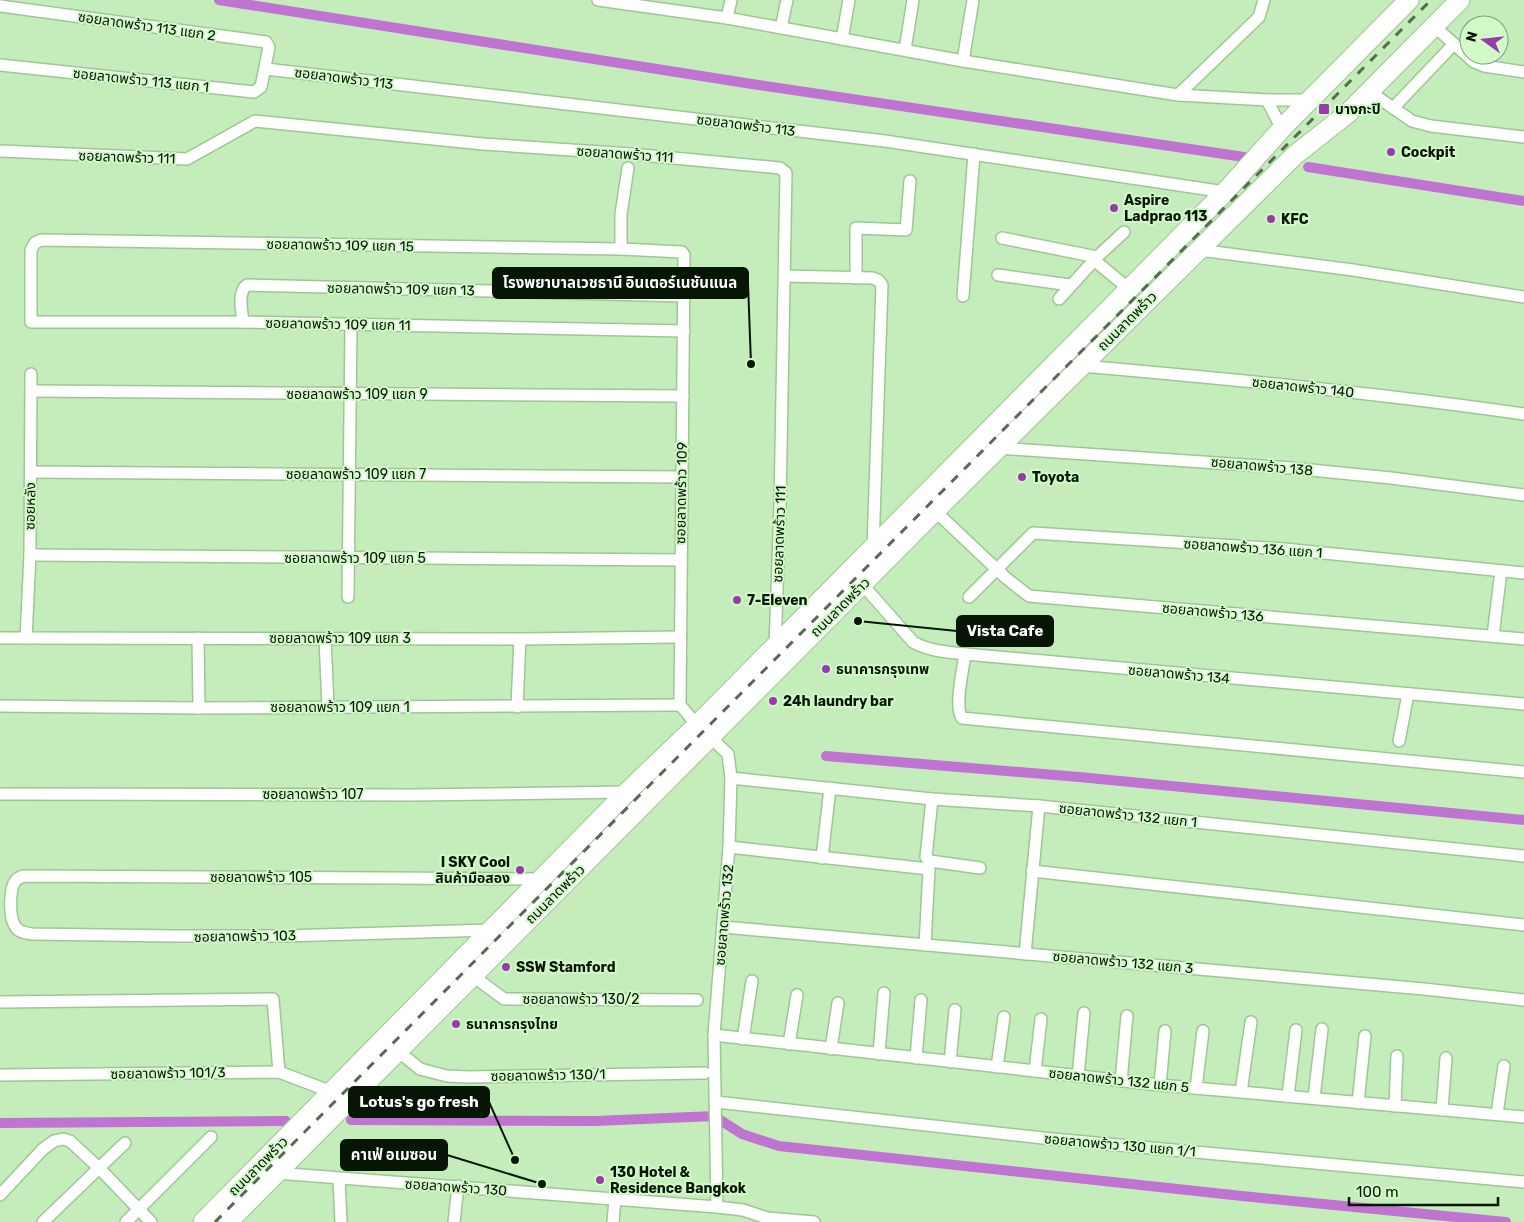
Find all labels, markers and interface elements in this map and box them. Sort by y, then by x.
street label: ซอยลาดพร้าว 113 แยก 2 [77,8,217,45]
north arrow [1459,15,1509,65]
text: N [1462,30,1481,44]
street label: ซอยลาดพร้าว 113 [294,64,394,93]
street label: ซอยลาดพร้าว 113 แยก 1 [72,65,210,96]
place label: บางกะปิ [1335,101,1381,118]
marker: บางกะปิ [1317,102,1331,116]
street label: ซอยลาดพร้าว 113 [696,111,796,140]
street label: ซอยลาดพร้าว 111 [576,143,674,166]
place label: Cockpit [1401,144,1456,161]
marker: Cockpit [1385,146,1397,158]
street label: ซอยลาดพร้าว 111 [78,147,176,168]
place label: Aspire Ladprao 113 [1124,192,1207,225]
marker: Aspire Ladprao 113 [1108,202,1120,214]
place label: KFC [1281,211,1309,228]
marker: KFC [1265,213,1277,225]
street label: ซอยลาดพร้าว 109 แยก 15 [266,236,414,255]
callout: โรงพยาบาลเวชธานี อินเตอร์เนชันแนล [493,268,748,298]
text: โรงพยาบาลเวชธานี อินเตอร์เนชันแนล [503,274,737,292]
street label: ซอยลาดพร้าว 109 แยก 13 [327,280,475,299]
street label: ถนนลาดพร้าว [1094,288,1161,355]
street label: ซอยลาดพร้าว 109 แยก 11 [265,315,411,334]
street label: ซอยลาดพร้าว 140 [1251,374,1355,401]
street label: ซอยลาดพร้าว 109 แยก 9 [286,386,428,403]
street label: ซอยลาดพร้าว 109 [672,442,691,544]
street label: ซอยลาดพร้าว 138 [1210,454,1314,479]
street label: ซอยลาดพร้าว 109 แยก 7 [286,466,426,483]
place label: Toyota [1032,469,1079,486]
marker: Toyota [1016,471,1028,483]
street label: ซอยหลัง [22,482,39,530]
street label: ซอยลาดพร้าว 111 [769,485,790,583]
street label: ซอยลาดพร้าว 136 แยก 1 [1183,535,1323,562]
street label: ซอยลาดพร้าว 109 แยก 5 [284,550,426,567]
street label: ถนนลาดพร้าว [807,574,874,641]
place label: 7-Eleven [747,592,808,609]
marker: 7-Eleven [731,594,743,606]
street label: ซอยลาดพร้าว 136 [1161,600,1264,625]
callout: Vista Cafe [957,616,1053,646]
text: Vista Cafe [967,622,1043,640]
street label: ซอยลาดพร้าว 109 แยก 3 [269,630,411,647]
place label: ธนาคารกรุงเทพ [836,661,929,678]
street label: ซอยลาดพร้าว 134 [1127,662,1231,687]
marker: ธนาคารกรุงเทพ [820,663,832,675]
place label: 24h laundry bar [783,693,894,710]
marker: 24h laundry bar [767,695,779,707]
street label: ซอยลาดพร้าว 109 แยก 1 [270,699,410,716]
street label: ซอยลาดพร้าว 107 [262,786,364,803]
street label: ซอยลาดพร้าว 132 แยก 1 [1058,800,1198,831]
place label: I SKY Cool สินค้ามือสอง [435,854,510,887]
street label: ถนนลาดพร้าว [522,861,589,928]
marker: I SKY Cool สินค้ามือสอง [514,864,526,876]
street label: ซอยลาดพร้าว 132 [712,864,737,966]
street label: ซอยลาดพร้าว 105 [210,869,312,886]
street label: ซอยลาดพร้าว 103 [194,927,296,946]
street label: ซอยลาดพร้าว 132 แยก 3 [1052,948,1194,977]
place label: SSW Stamford [516,959,616,976]
marker: SSW Stamford [500,961,512,973]
street label: ซอยลาดพร้าว 130/2 [523,991,639,1008]
place label: ธนาคารกรุงไทย [466,1016,558,1033]
marker: ธนาคารกรุงไทย [450,1018,462,1030]
street label: ซอยลาดพร้าว 101/3 [110,1064,226,1083]
street label: ซอยลาดพร้าว 132 แยก 5 [1048,1065,1190,1096]
street label: ซอยลาดพร้าว 130/1 [491,1066,606,1085]
callout: Lotus's go fresh [349,1087,489,1117]
text: Lotus's go fresh [359,1093,479,1111]
street label: ซอยลาดพร้าว 130 แยก 1/1 [1043,1130,1196,1161]
street label: ถนนลาดพร้าว [225,1133,292,1200]
callout: คาเฟ่ อเมซอน [341,1140,447,1170]
text: คาเฟ่ อเมซอน [351,1146,437,1164]
place label: 130 Hotel & Residence Bangkok [610,1164,747,1197]
marker: 130 Hotel & Residence Bangkok [594,1174,606,1186]
scale bar [1349,1174,1498,1206]
street label: ซอยลาดพร้าว 130 [404,1175,508,1200]
text: 100 m [1356,1183,1398,1201]

